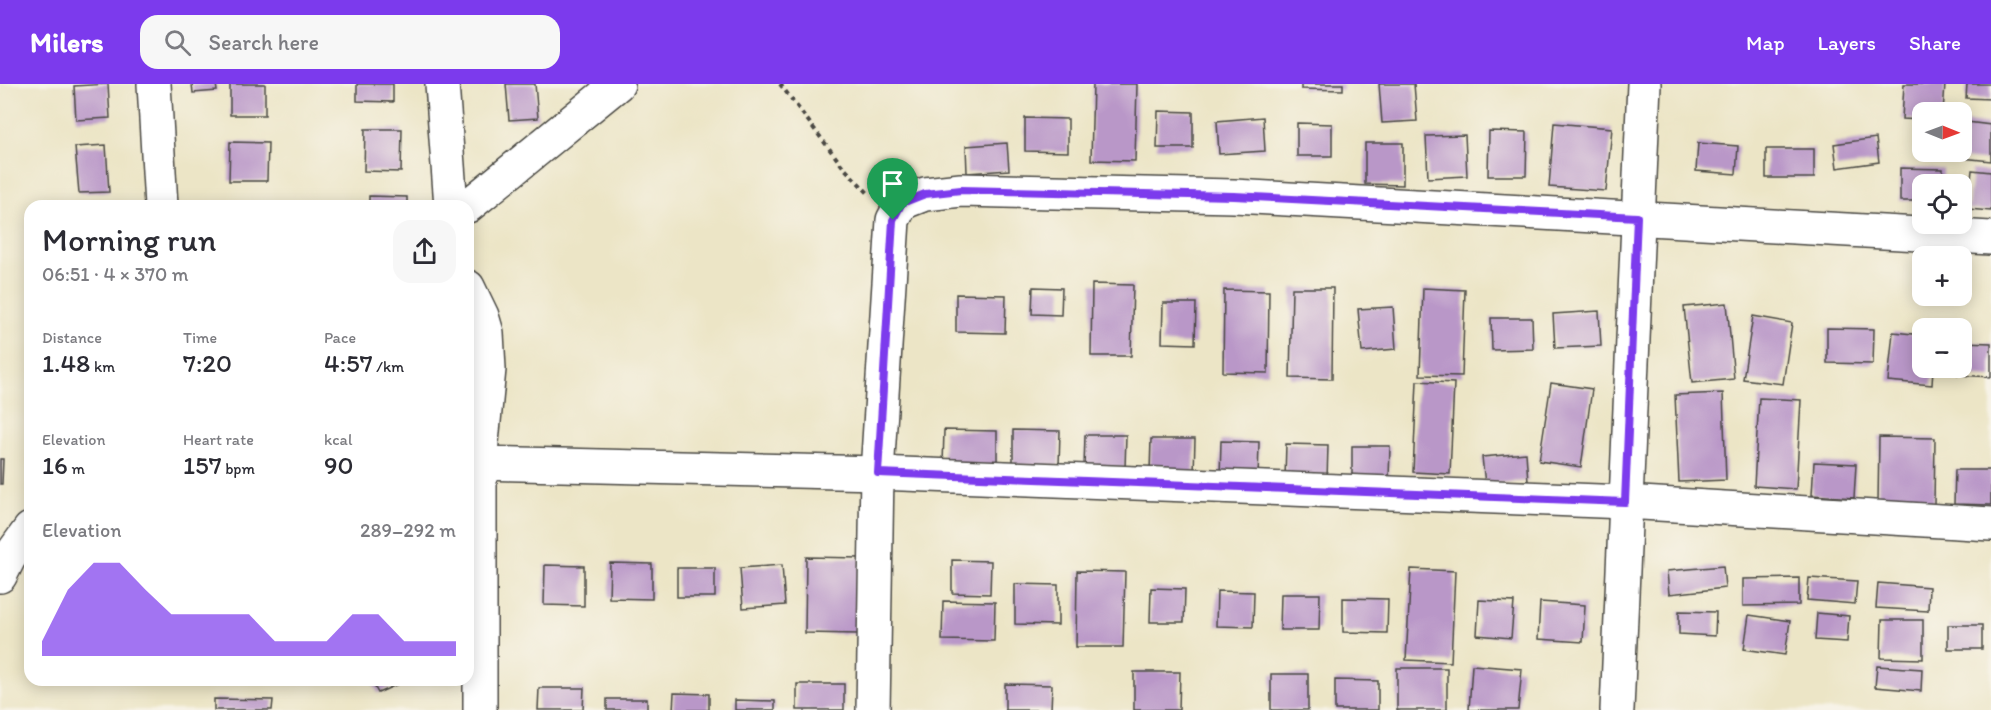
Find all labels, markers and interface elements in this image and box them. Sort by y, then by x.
search box [140,15,560,69]
text: Milers [30,25,104,59]
icon: search [161,26,194,59]
text: Search here [209,29,319,56]
text: Map [1746,30,1785,55]
text: Layers [1818,30,1876,55]
text: Share [1909,30,1961,55]
north arrow [1912,102,1972,162]
map controls [1912,102,1972,378]
pin [867,158,918,220]
icon: arrive [876,167,909,200]
button: locate [1912,174,1972,234]
text: Morning run [42,220,217,259]
button: share [393,220,456,283]
button: + [1912,246,1972,306]
text: 06:51 · 4 × 370 m [42,262,189,286]
button: − [1912,318,1972,378]
text: Distance [42,328,102,347]
text: Time [183,328,217,347]
text: Pace [324,328,356,347]
text: 1.48 [42,347,90,379]
text: 7:20 [183,347,232,379]
text: 4:57 [324,347,373,379]
text: km [90,357,115,376]
text: /km [373,357,404,376]
text: Elevation [42,430,106,449]
text: Heart rate [183,430,254,449]
text: kcal [324,430,352,449]
text: 16 [42,449,68,481]
text: 157 [183,449,222,481]
text: 90 [324,449,354,481]
text: m [68,459,85,478]
text: bpm [222,459,255,478]
text: Elevation [42,518,121,542]
text: 289–292 m [360,518,456,542]

